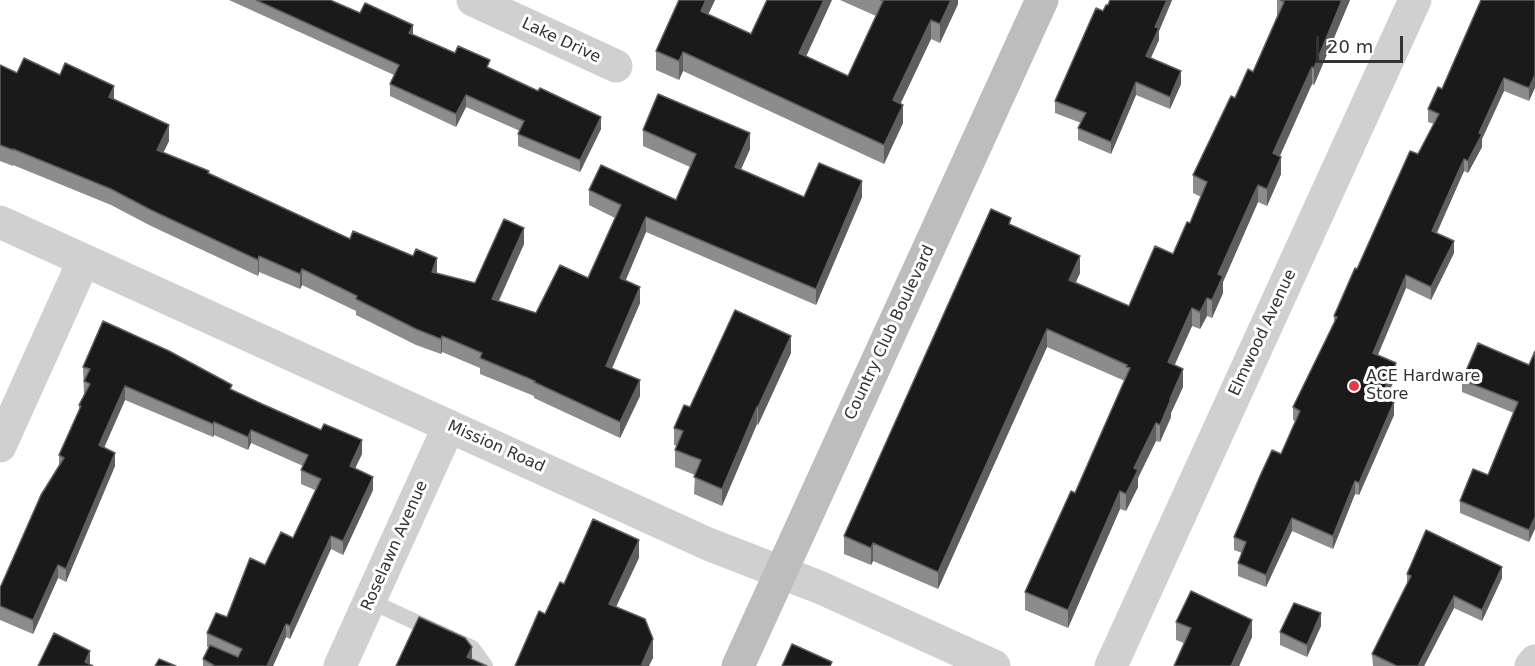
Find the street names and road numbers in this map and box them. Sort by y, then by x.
street label: Lake Drive [518,14,604,68]
street label: Country Club Boulevard [841,243,939,423]
street label: Elmwood Avenue [1225,267,1301,399]
street label: Mission Road [444,417,548,477]
street label: Roselawn Avenue [358,478,432,614]

